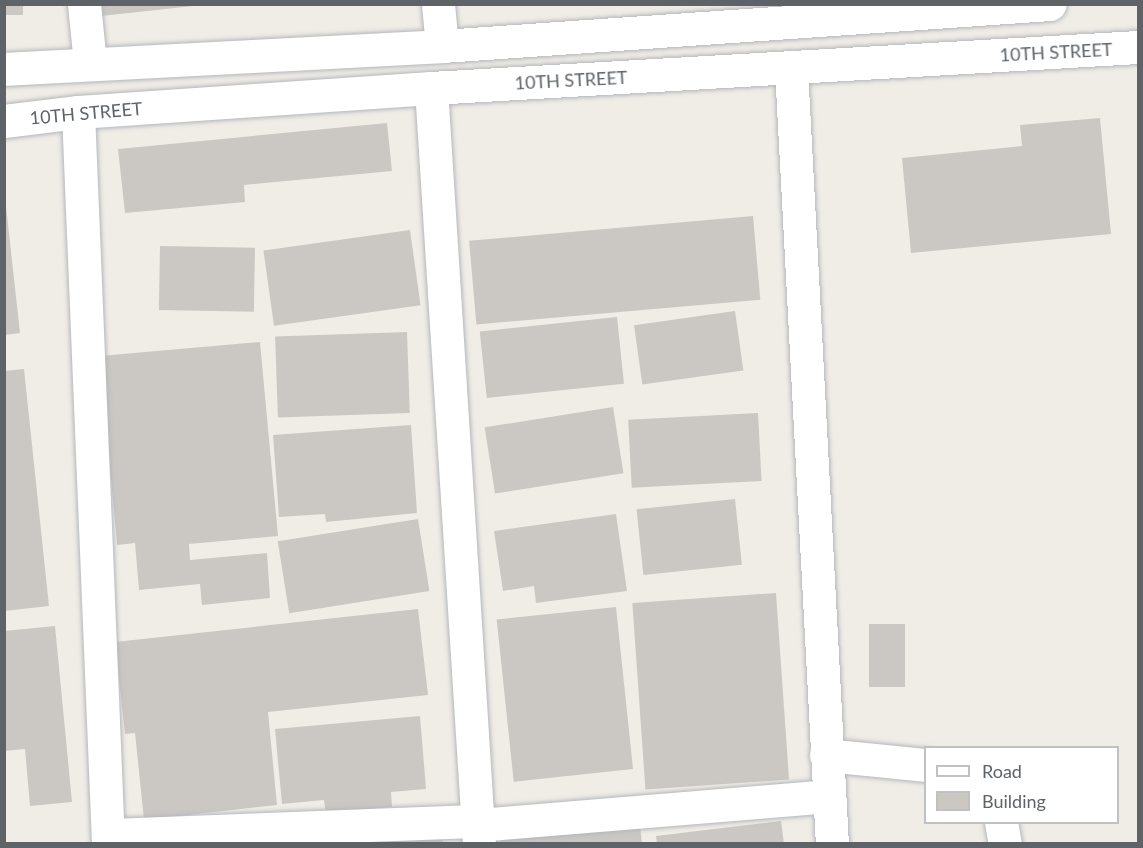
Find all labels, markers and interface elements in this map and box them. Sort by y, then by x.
street label: 10TH STREET [999,38,1113,66]
street label: 10TH STREET [514,66,628,94]
street label: 10TH STREET [29,97,143,129]
legend [924,746,1119,824]
text: Road [982,760,1022,782]
text: Building [982,790,1046,812]

